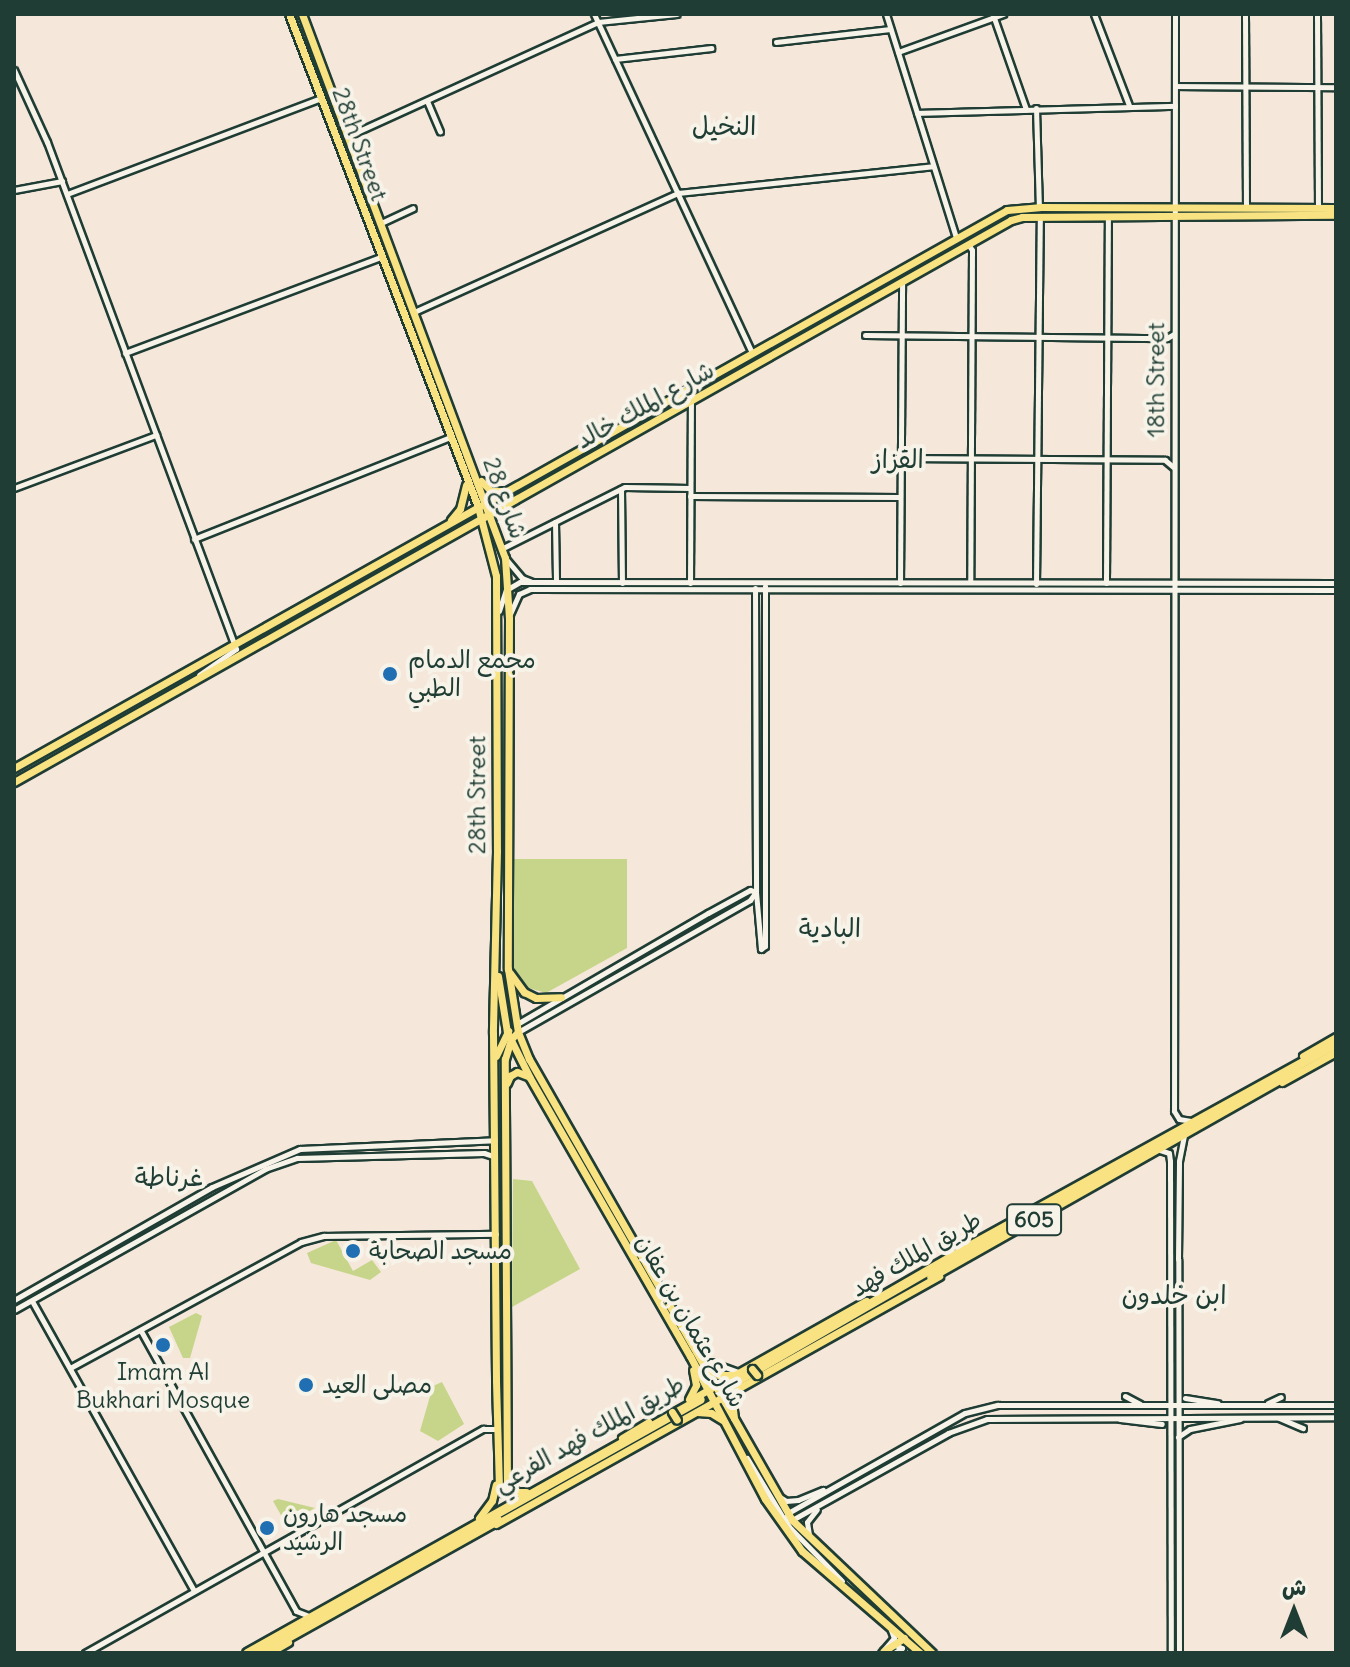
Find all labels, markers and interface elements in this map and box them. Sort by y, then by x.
street label: 28th Street [326,83,394,205]
district label: النخيل [692,110,756,142]
street label: 18th Street [1142,322,1170,438]
street label: شارع الملك خالد [571,355,719,455]
district label: القزاز [872,443,924,475]
street label: شارع 28 [477,453,533,543]
place label: مجمع الدمام الطبي [408,646,536,702]
marker: مجمع الدمام الطبي [379,663,401,685]
street label: 28th Street [463,736,491,854]
district label: البادية [799,912,861,944]
district label: غرناطة [135,1161,203,1193]
road number: 605 [1006,1202,1062,1238]
street label: طريق الملك فهد [846,1205,986,1303]
street label: شارع عثمان بن عفان [630,1229,752,1413]
place label: مسجد الصحابة [369,1237,512,1265]
marker: مسجد الصحابة [344,1242,362,1260]
district label: ابن خلدون [1121,1279,1227,1311]
marker: Imam Al Bukhari Mosque [154,1336,172,1354]
place label: Imam Al Bukhari Mosque [76,1358,250,1414]
street label: طريق الملك فهد الفرعي [489,1370,689,1498]
place label: مصلى العيد [322,1371,432,1399]
marker: مصلى العيد [297,1376,315,1394]
place label: مسجد هارون الرشيد [283,1500,407,1556]
marker: مسجد هارون الرشيد [258,1519,276,1537]
north arrow [1254,1571,1334,1651]
text: ش [1282,1573,1306,1601]

